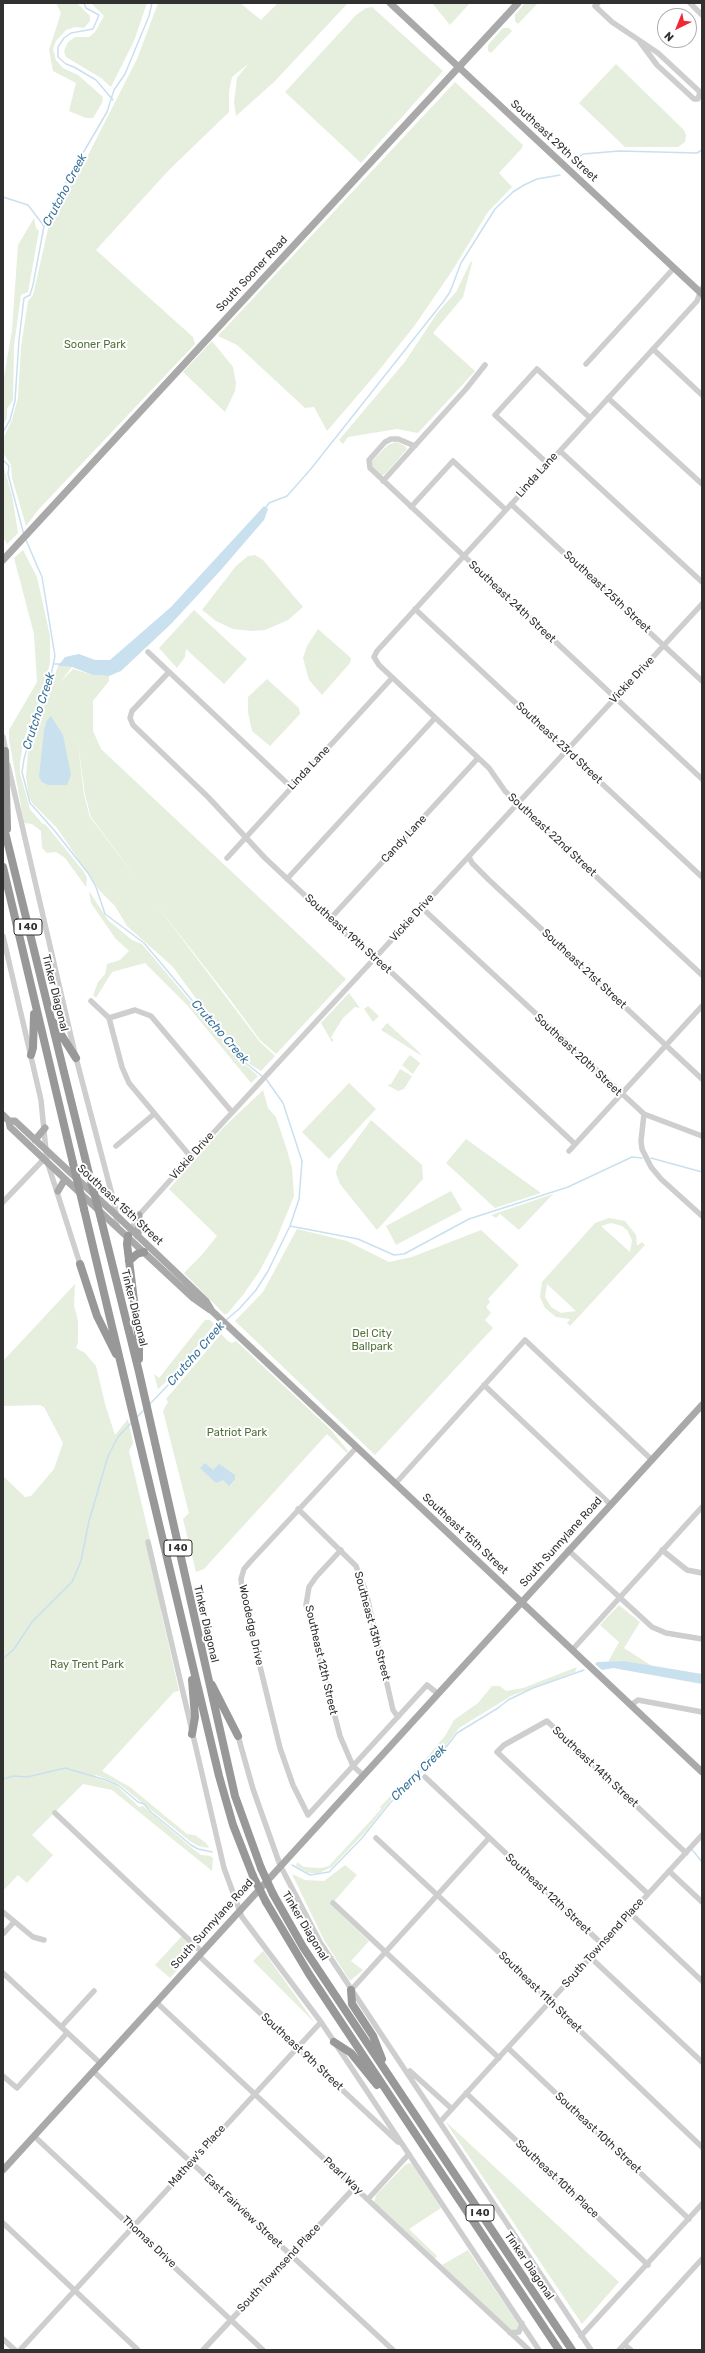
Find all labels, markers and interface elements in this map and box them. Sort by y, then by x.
north arrow [657,8,697,48]
text: N [662,29,676,44]
street label: Southeast 29th Street [508,97,600,185]
water label: Crutcho Creek [40,151,90,229]
street label: South Sooner Road [214,233,290,315]
park label: Sooner Park [64,338,126,352]
street label: Linda Lane [513,450,561,500]
street label: Southeast 25th Street [561,548,653,636]
street label: Southeast 24th Street [466,558,558,646]
street label: Vickie Drive [607,654,657,706]
water label: Crutcho Creek [20,671,58,751]
street label: Southeast 23rd Street [513,699,605,787]
street label: Linda Lane [285,743,333,793]
street label: Southeast 22nd Street [505,791,599,879]
street label: Candy Lane [379,812,429,866]
street label: Vickie Drive [387,891,437,945]
street label: Southeast 19th Street [302,892,394,976]
road number: I 40 [14,919,42,935]
street label: Southeast 21st Street [539,926,629,1012]
street label: Tinker Diagonal [39,953,71,1033]
water label: Crutcho Creek [188,997,252,1067]
street label: Southeast 20th Street [532,1011,624,1099]
street label: Vickie Drive [167,1129,217,1183]
street label: Southeast 15th Street [74,1162,166,1248]
street label: Tinker Diagonal [118,1268,150,1348]
water label: Crutcho Creek [164,1319,228,1389]
park label: Del City Ballpark [351,1327,393,1353]
park label: Patriot Park [207,1426,267,1440]
street label: Southeast 15th Street [419,1491,511,1577]
street label: South Sunnylane Road [517,1494,605,1590]
road number: I 40 [164,1540,192,1556]
street label: Southeast 13th Street [351,1570,393,1682]
street label: Woodedge Drive [236,1583,266,1667]
street label: Tinker Diagonal [191,1584,221,1664]
street label: Southeast 12th Street [302,1604,340,1716]
park label: Ray Trent Park [50,1658,124,1672]
street label: Southeast 14th Street [549,1724,641,1810]
water label: Cherry Creek [388,1742,450,1804]
street label: Southeast 12th Street [502,1851,594,1937]
street label: South Sunnylane Road [168,1876,256,1972]
street label: Tinker Diagonal [279,1889,331,1963]
street label: South Townsend Place [559,1895,647,1991]
street label: Southeast 11th Street [496,1949,584,2035]
street label: Southeast 9th Street [258,2010,346,2094]
street label: Southeast 10th Street [552,2090,644,2176]
street label: Mathew's Place [166,2122,228,2190]
street label: Southeast 10th Place [513,2137,601,2221]
street label: Pearl Way [320,2154,366,2198]
street label: East Fairview Street [201,2171,285,2251]
road number: I 40 [466,2205,494,2221]
street label: Thomas Drive [119,2213,179,2271]
street label: South Townsend Place [235,2221,323,2315]
street label: Tinker Diagonal [502,2230,556,2302]

